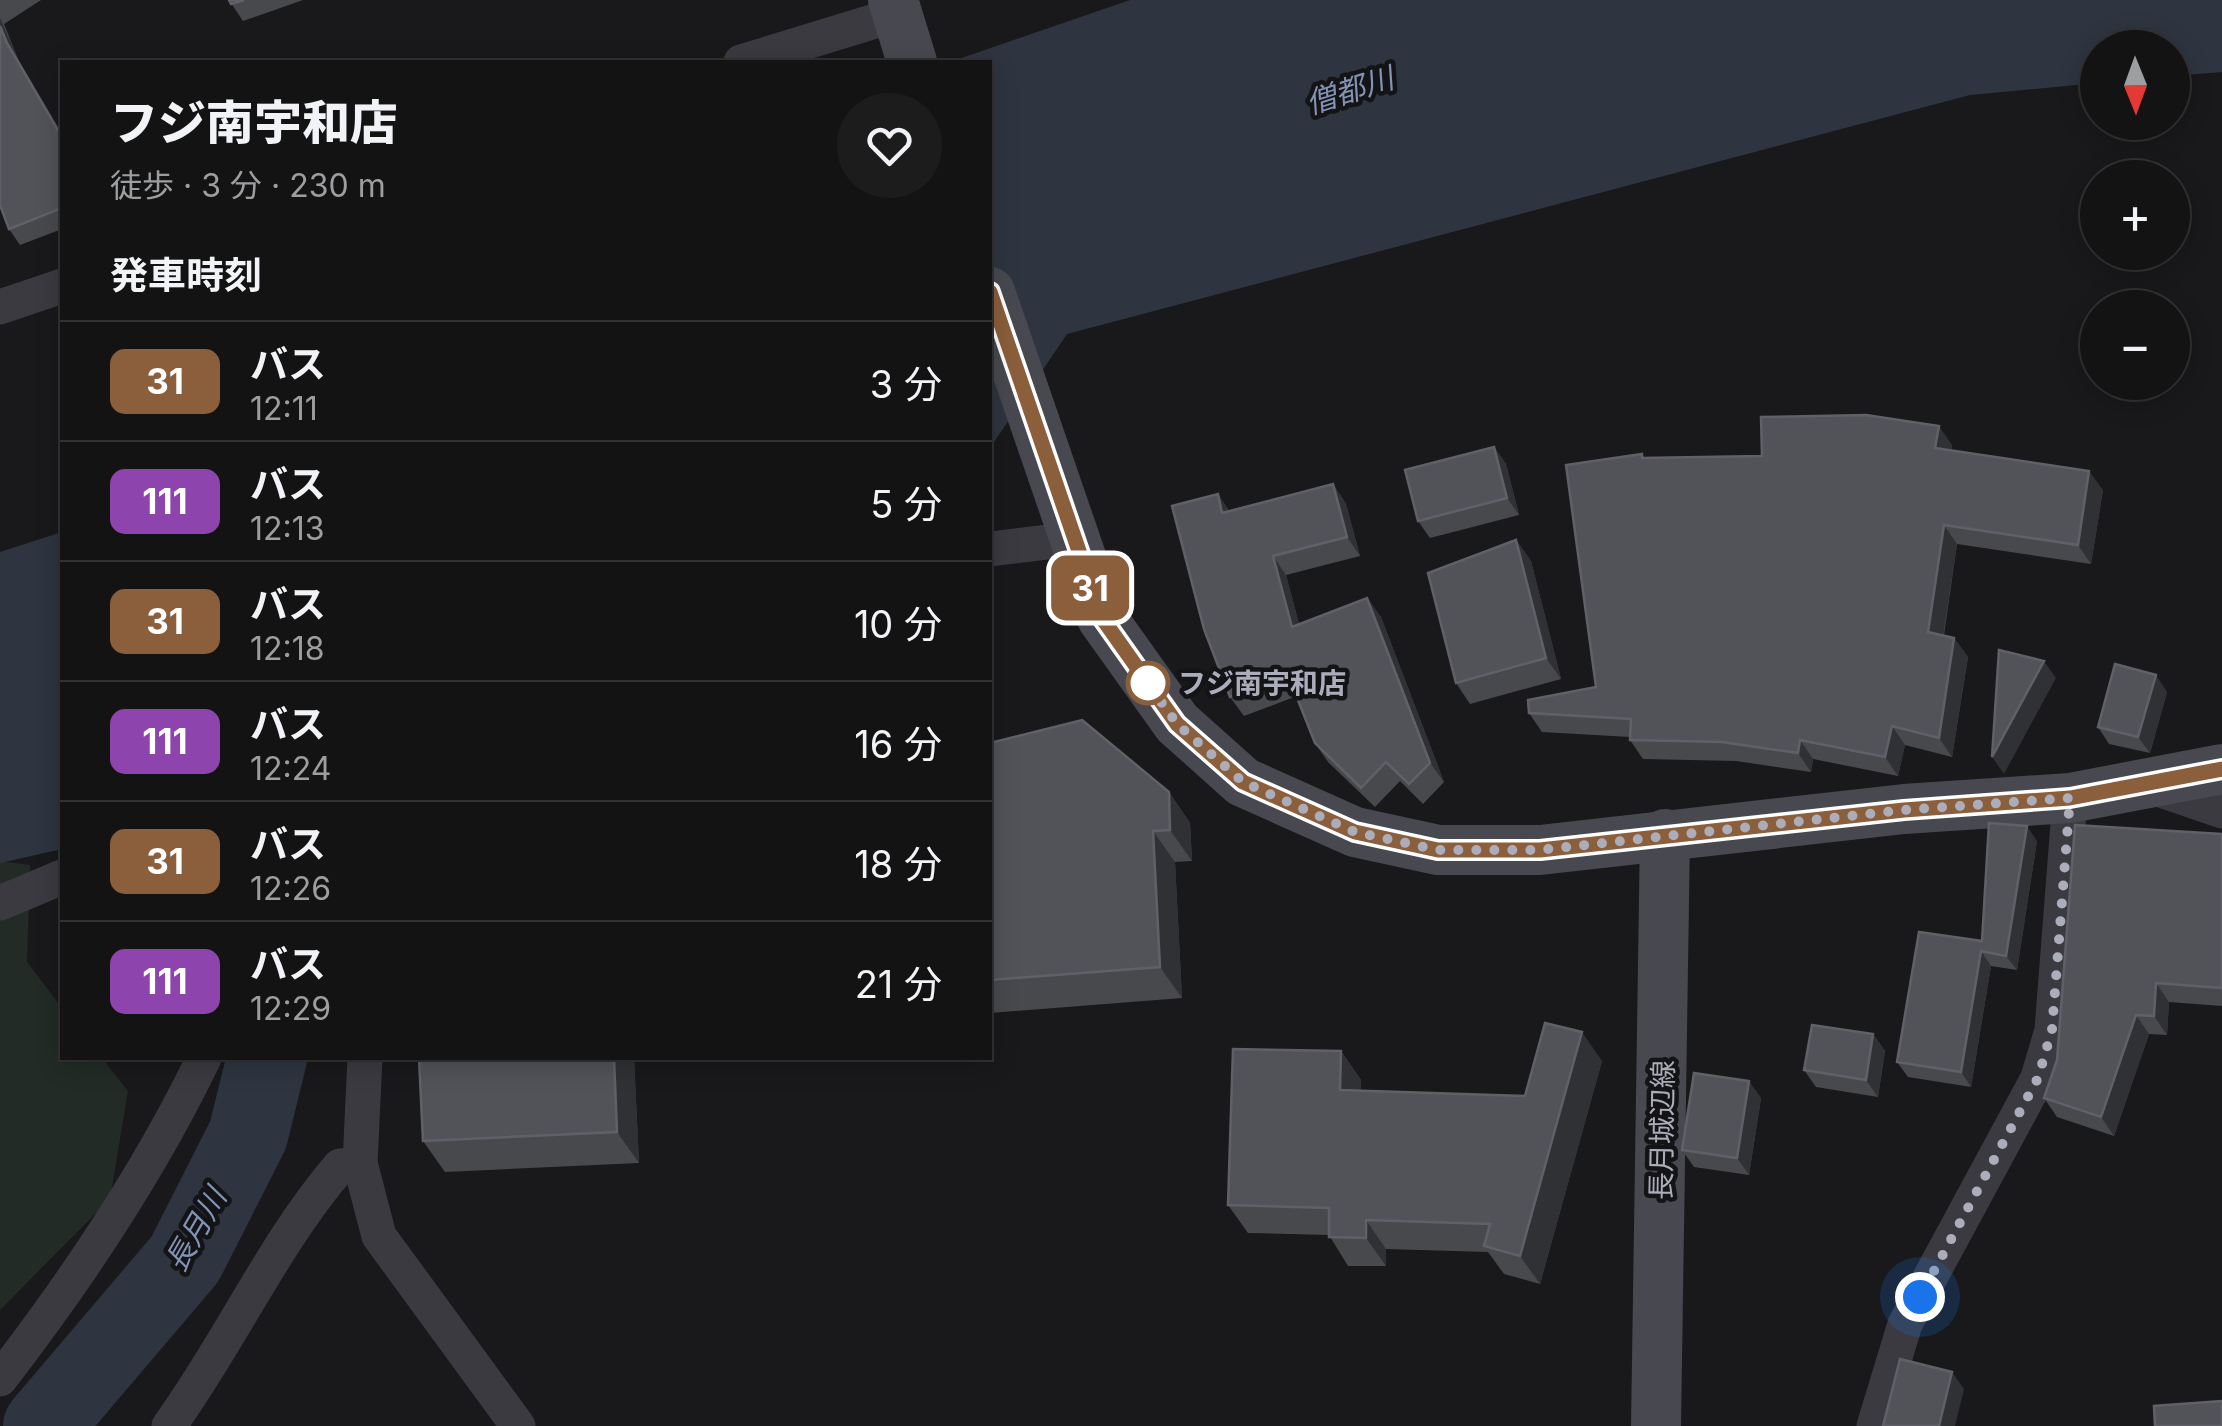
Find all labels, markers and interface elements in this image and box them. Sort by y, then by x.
north arrow [2080,30,2190,140]
map controls [2080,30,2190,400]
water label: 僧都川 [1301,58,1401,121]
text: フジ南宇和店 [110,93,398,152]
button: heart [837,93,942,198]
button: + [2080,160,2190,270]
text: 徒歩 · 3 分 · 230 m [110,166,386,205]
text: 発車時刻 [110,252,262,298]
button: − [2080,290,2190,400]
text: バス [250,341,326,387]
text: 31 [146,360,184,402]
text: 3 分 [870,361,942,407]
text: 12:11 [250,389,318,428]
text: バス [250,461,326,507]
text: 111 [142,480,188,522]
text: 5 分 [870,481,942,527]
text: 12:13 [250,509,325,548]
line badge: 31 [1045,556,1135,620]
text: 31 [1071,567,1109,609]
text: バス [250,581,326,627]
text: 31 [146,600,184,642]
text: 10 分 [854,601,942,647]
text: 12:18 [250,629,325,668]
marker: フジ南宇和店 [1127,662,1169,704]
place label: フジ南宇和店 [1178,666,1346,700]
text: バス [250,701,326,747]
text: 111 [142,720,188,762]
text: 16 分 [854,721,942,767]
text: 12:24 [250,749,331,788]
text: バス [250,821,326,867]
text: 31 [146,840,184,882]
text: 18 分 [854,841,942,887]
text: 12:26 [250,869,331,908]
text: バス [250,941,326,987]
text: 111 [142,960,188,1002]
text: 21 分 [855,961,942,1007]
text: 12:29 [250,989,331,1028]
street label: 長月城辺線 [1644,1060,1680,1200]
water label: 長月川 [157,1179,235,1277]
your location [1895,1272,1945,1322]

